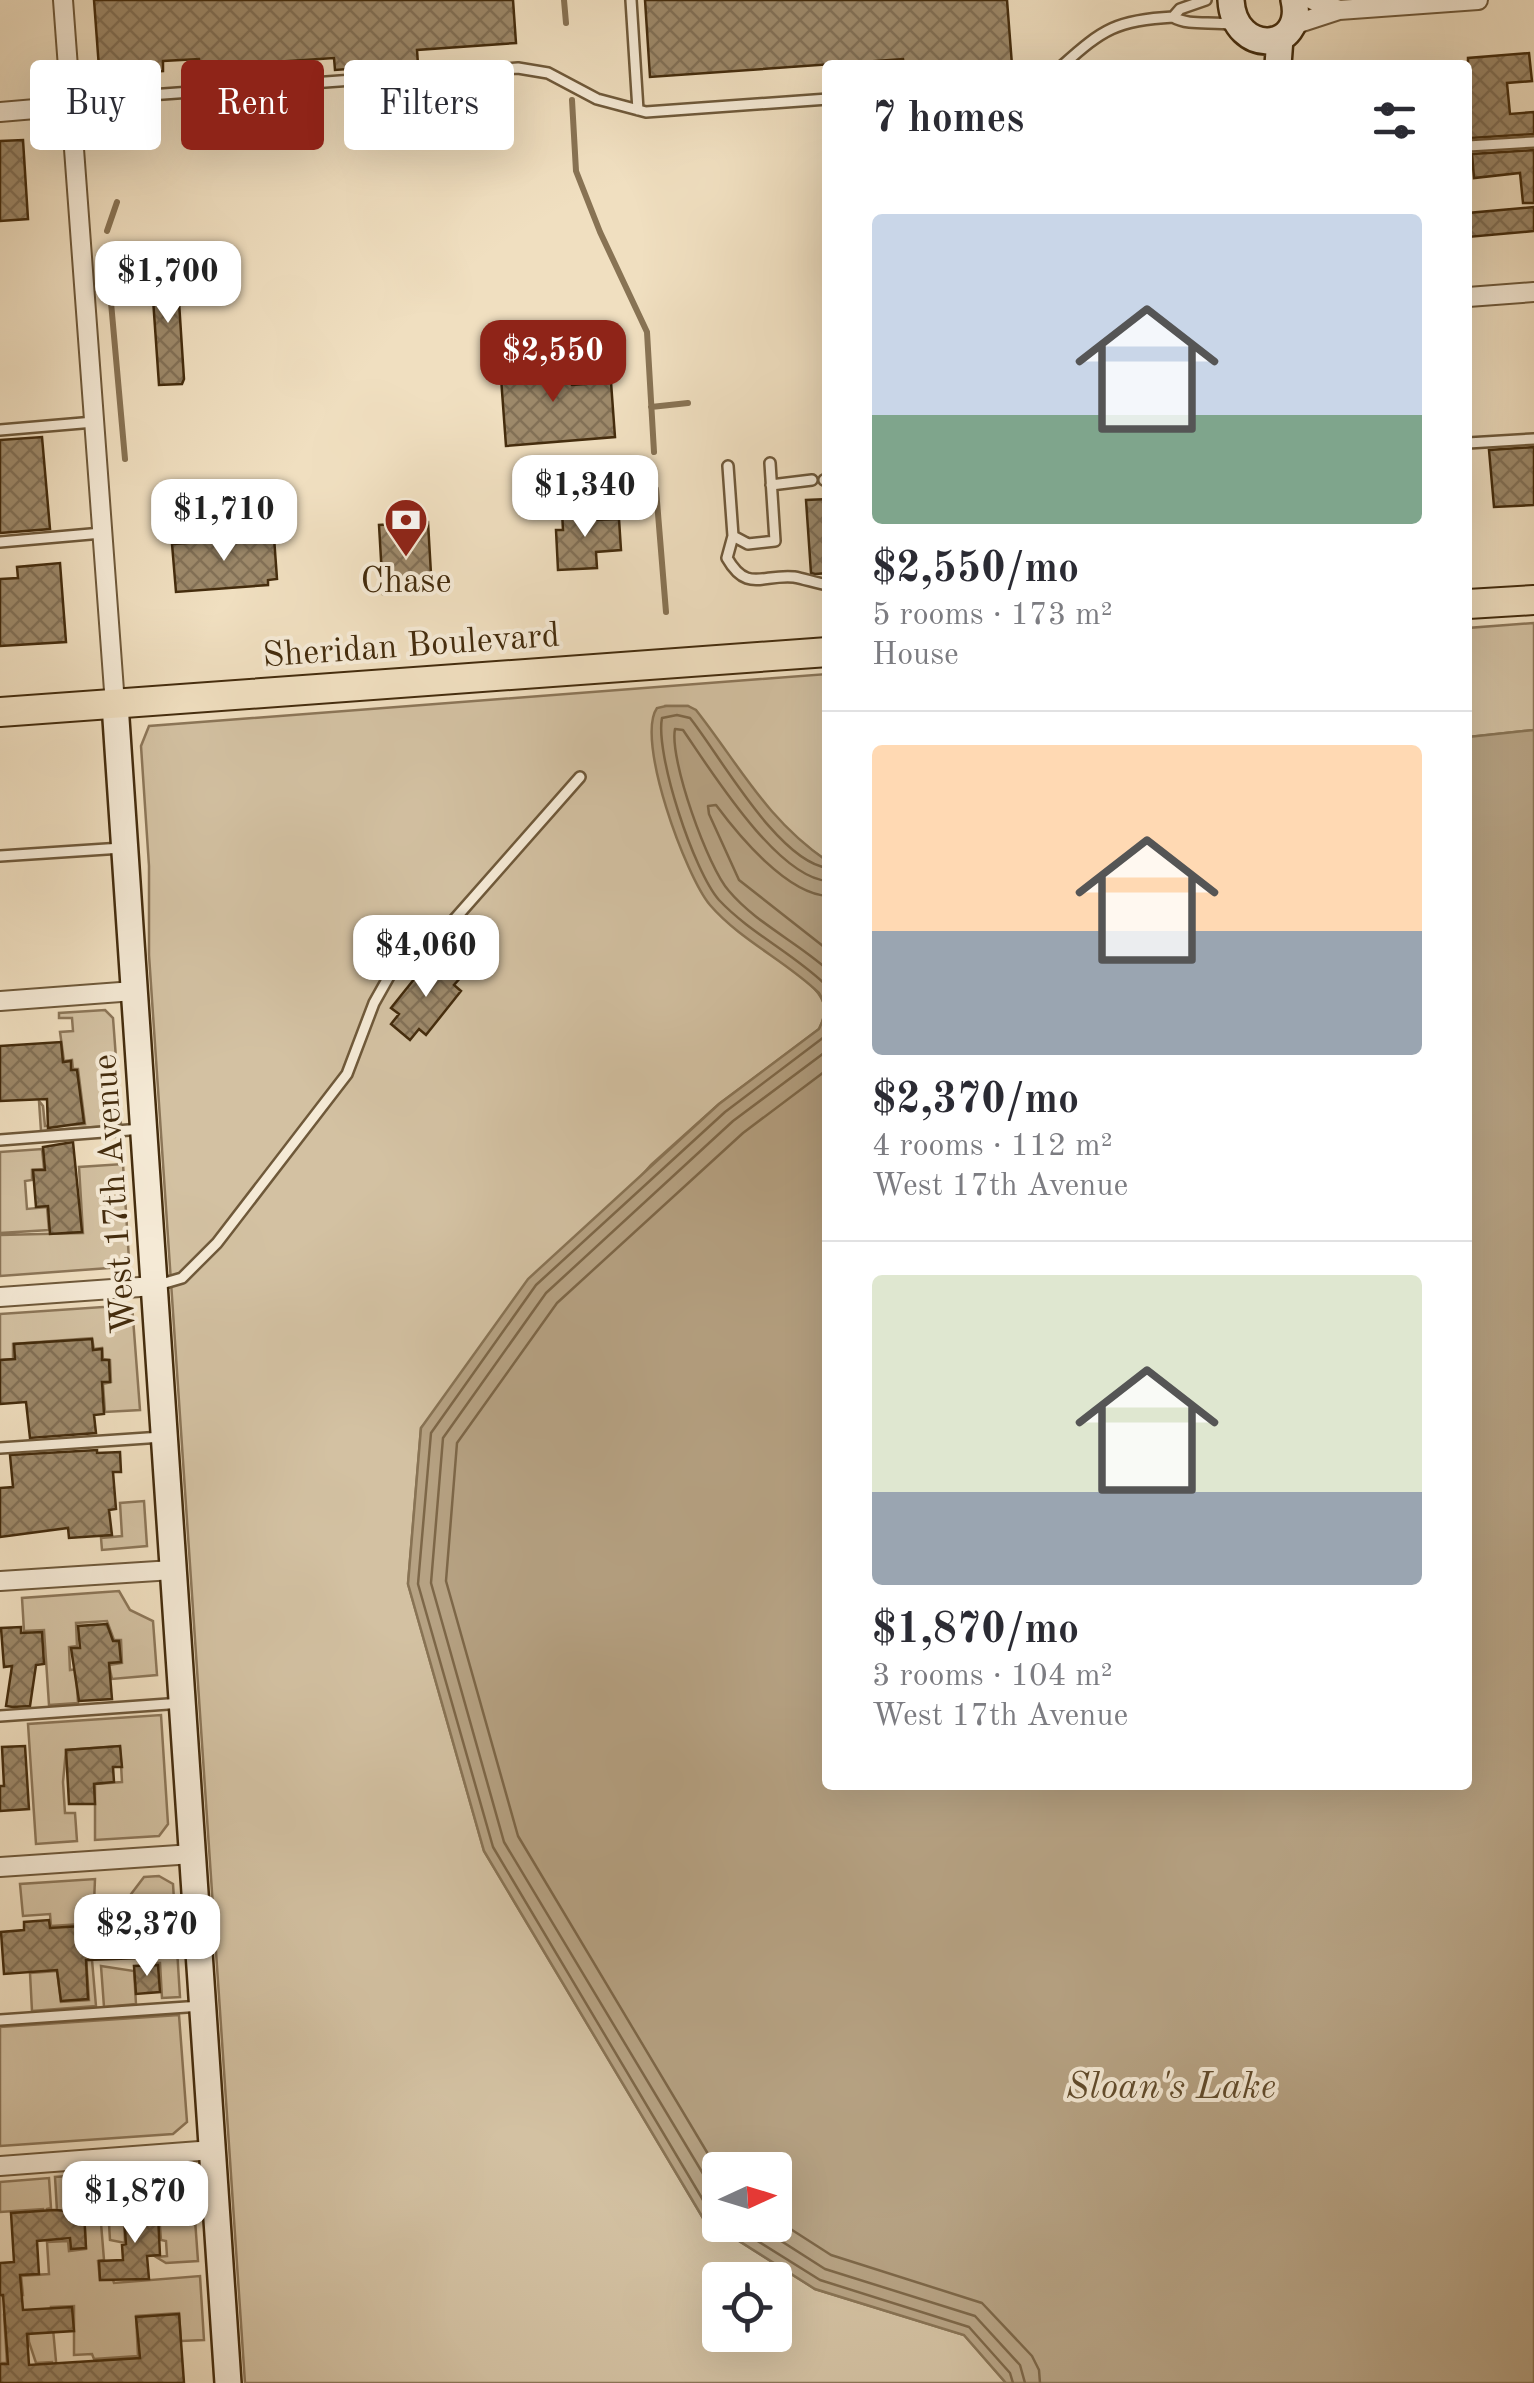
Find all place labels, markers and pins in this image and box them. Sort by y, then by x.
pin: $1,700 [87,241,249,326]
pin: $2,550 [472,320,634,405]
pin: $1,340 [504,455,666,540]
pin: $1,710 [143,479,305,564]
bank icon: Chase [383,497,429,558]
place label: Chase [360,565,452,600]
pin: $4,060 [345,915,507,1000]
pin: $2,370 [66,1894,228,1979]
pin: $1,870 [54,2161,216,2246]

